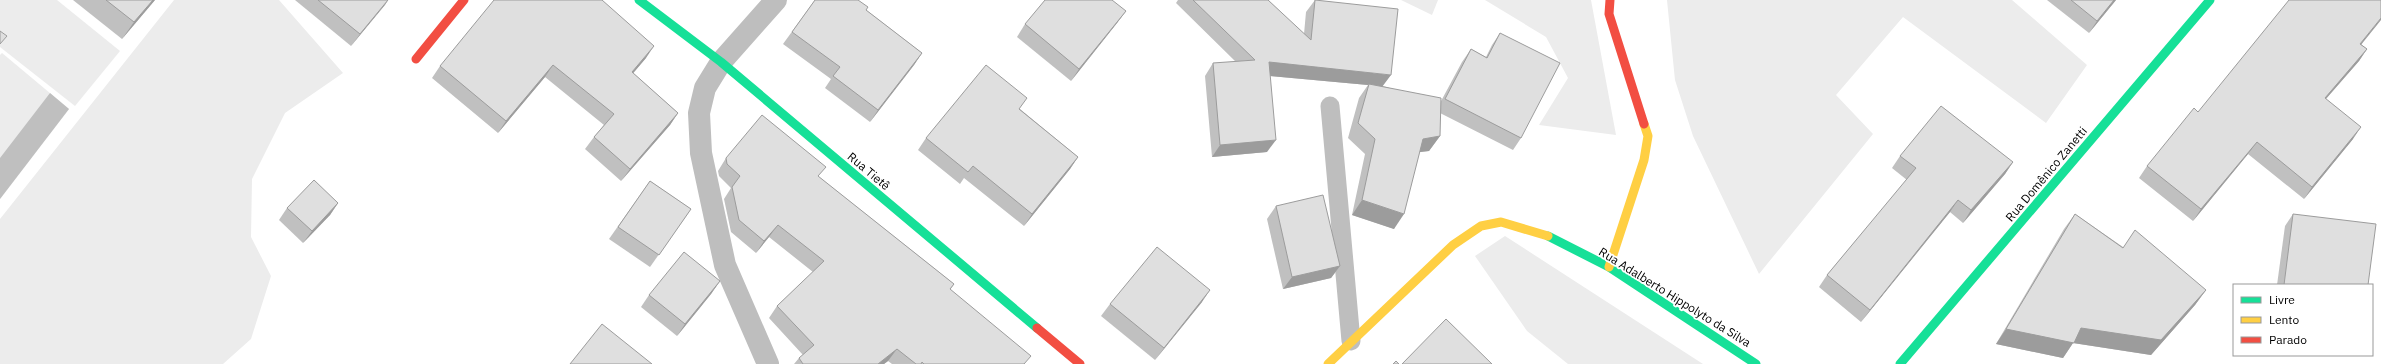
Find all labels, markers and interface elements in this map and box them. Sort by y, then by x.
street label: Rua Domênico Zanetti [2002,124,2090,224]
street label: Rua Tietê [845,149,894,193]
street label: Rua Adalberto Hippolyto da Silva [1596,244,1754,350]
legend [2233,284,2373,356]
text: Livre [2269,292,2295,307]
text: Lento [2269,312,2299,327]
text: Parado [2269,332,2307,347]

